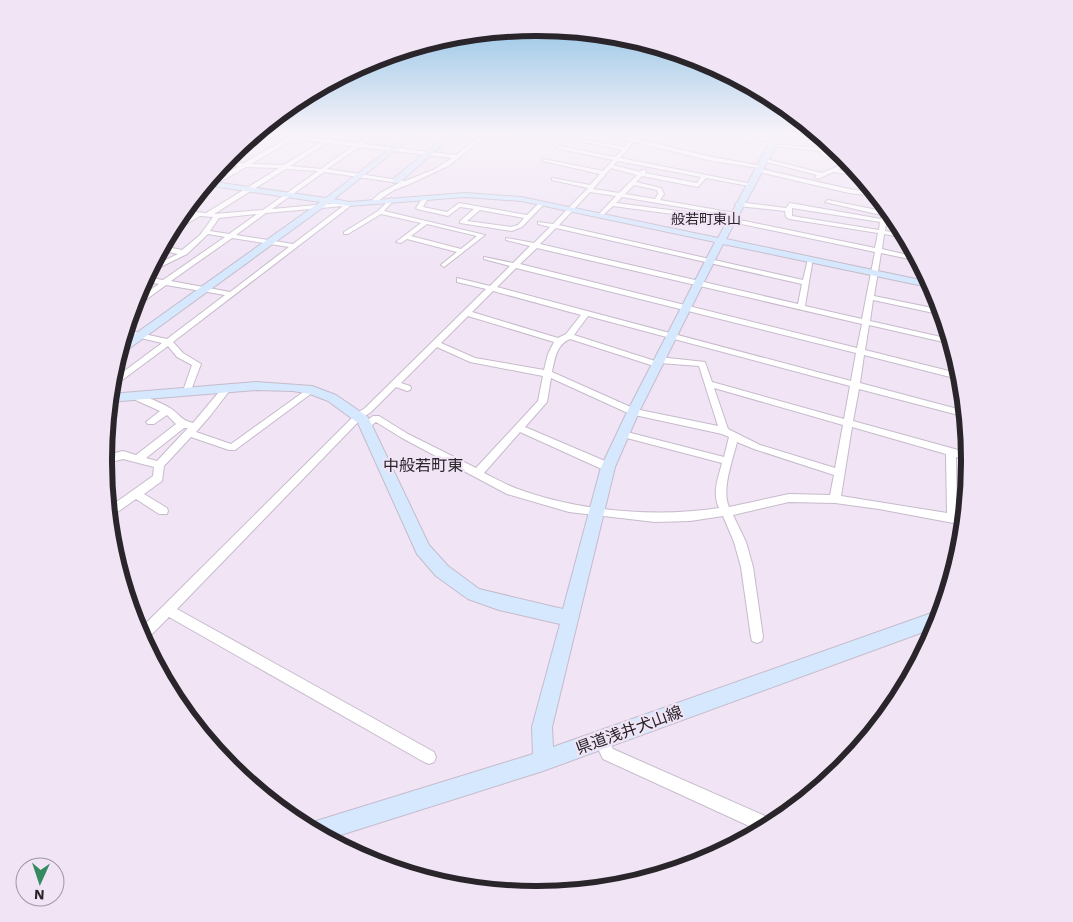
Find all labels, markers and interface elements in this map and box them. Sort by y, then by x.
district label: 般若町東山 [671,211,741,227]
district label: 中般若町東 [383,456,463,475]
street label: 県道浅井犬山線 [573,702,685,758]
north arrow [15,857,65,907]
text: N [34,887,45,903]

